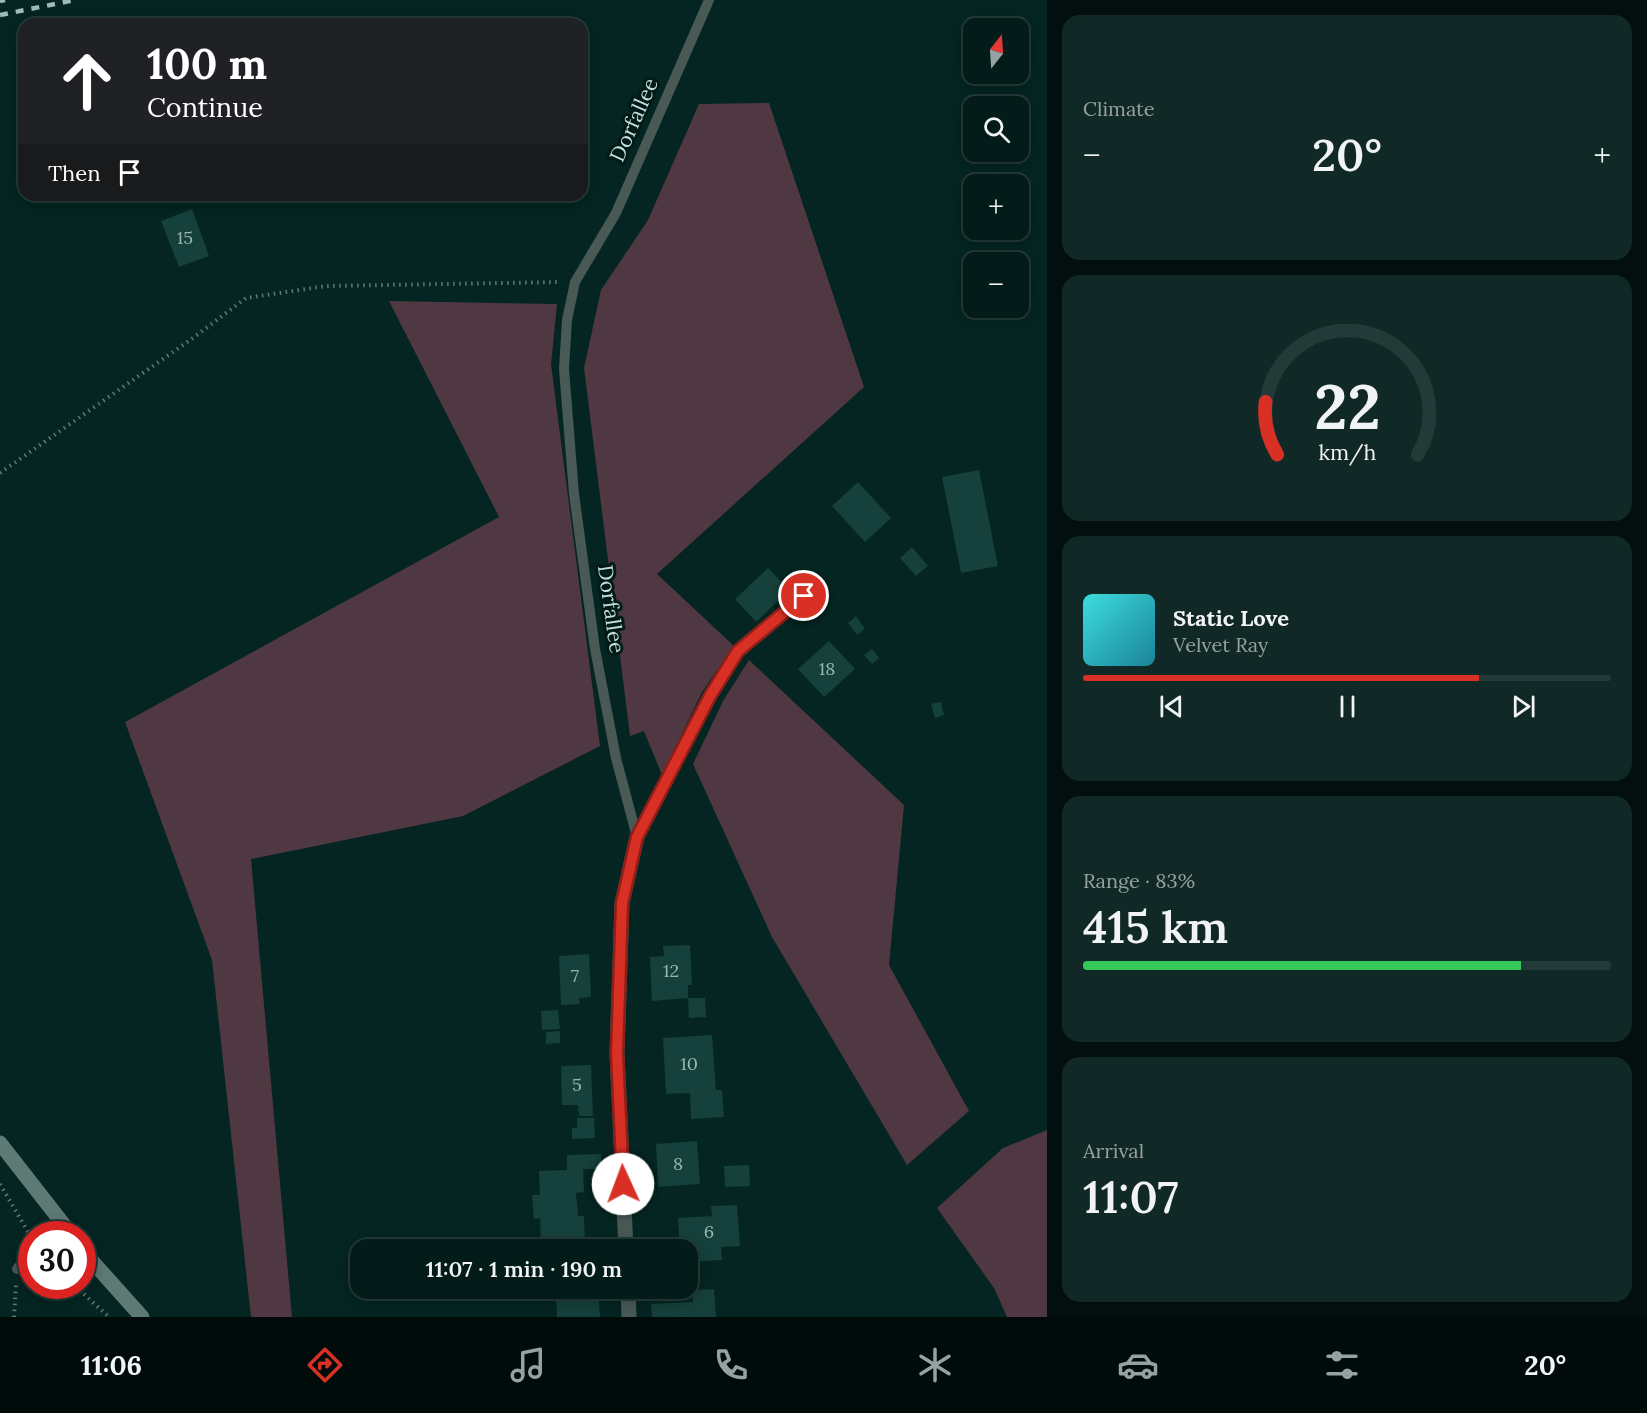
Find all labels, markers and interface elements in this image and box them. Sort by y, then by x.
north arrow [963,18,1029,84]
map controls [963,18,1029,318]
text: 100 m [147,37,267,91]
icon: ahead [48,42,126,120]
street label: Dorfallee [603,74,664,166]
text: Continue [147,90,263,124]
button: search [963,96,1029,162]
text: Climate [1083,96,1155,121]
text: 20° [1312,126,1382,183]
text: − [1083,134,1101,176]
text: + [1593,134,1611,176]
icon: arrive [113,156,146,189]
text: Then [48,159,101,187]
button: + [963,174,1029,240]
house number: 15 [177,226,193,249]
button: − [963,252,1029,318]
text: 22 [1314,366,1380,446]
text: km/h [1318,439,1376,467]
street label: Dorfallee [592,563,631,655]
pin [778,570,829,621]
icon: arrive [787,579,820,612]
text: Static Love [1173,604,1289,632]
text: Velvet Ray [1173,632,1268,657]
house number: 18 [819,657,835,680]
icon: previous [1155,690,1188,723]
icon: pause [1331,690,1364,723]
icon: next [1507,690,1540,723]
text: Range · 83% [1083,868,1195,893]
text: 415 km [1083,898,1228,955]
house number: 12 [663,959,679,982]
house number: 7 [571,964,579,987]
house number: 10 [680,1052,698,1075]
house number: 5 [572,1073,582,1096]
text: Arrival [1083,1138,1144,1163]
position arrow [591,1152,655,1216]
house number: 8 [673,1152,683,1175]
text: 11:07 [1083,1168,1179,1225]
house number: 6 [704,1220,714,1243]
speed limit sign: 30 [18,1221,96,1299]
text: 11:07 · 1 min · 190 m [426,1255,622,1283]
icon: directions [304,1344,346,1386]
icon: music [507,1344,549,1386]
icon: phone [710,1344,752,1386]
icon: climate [914,1344,956,1386]
icon: car [1117,1344,1159,1386]
icon: filters [1321,1344,1363,1386]
text: 11:06 [81,1348,142,1382]
text: 20° [1524,1348,1566,1382]

